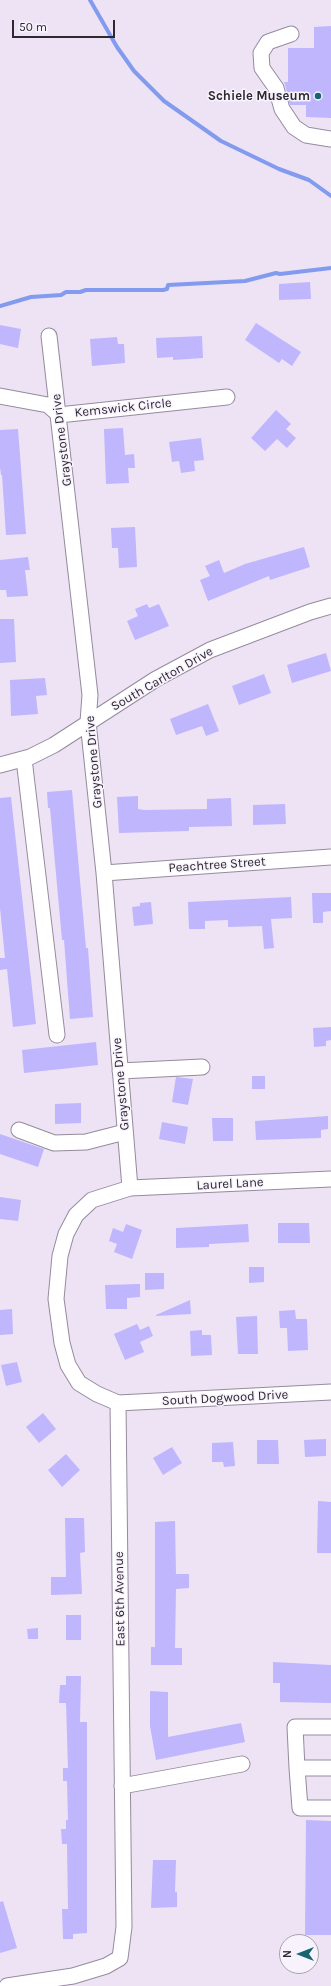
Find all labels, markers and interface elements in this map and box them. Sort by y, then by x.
scale bar [14,12,117,38]
text: 50 m [19,20,47,34]
place label: Schiele Museum [208,88,310,104]
marker: Schiele Museum [313,91,323,101]
street label: Graystone Drive [49,393,75,487]
street label: Kemswick Circle [74,395,172,421]
street label: South Carlton Drive [108,643,216,715]
street label: Graystone Drive [82,715,106,809]
street label: Peachtree Street [168,854,266,876]
street label: Graystone Drive [109,1037,133,1131]
street label: Laurel Lane [196,1174,264,1194]
street label: South Dogwood Drive [161,1387,289,1409]
street label: East 6th Avenue [111,1551,129,1647]
north arrow [279,1934,319,1974]
text: N [281,1950,294,1958]

